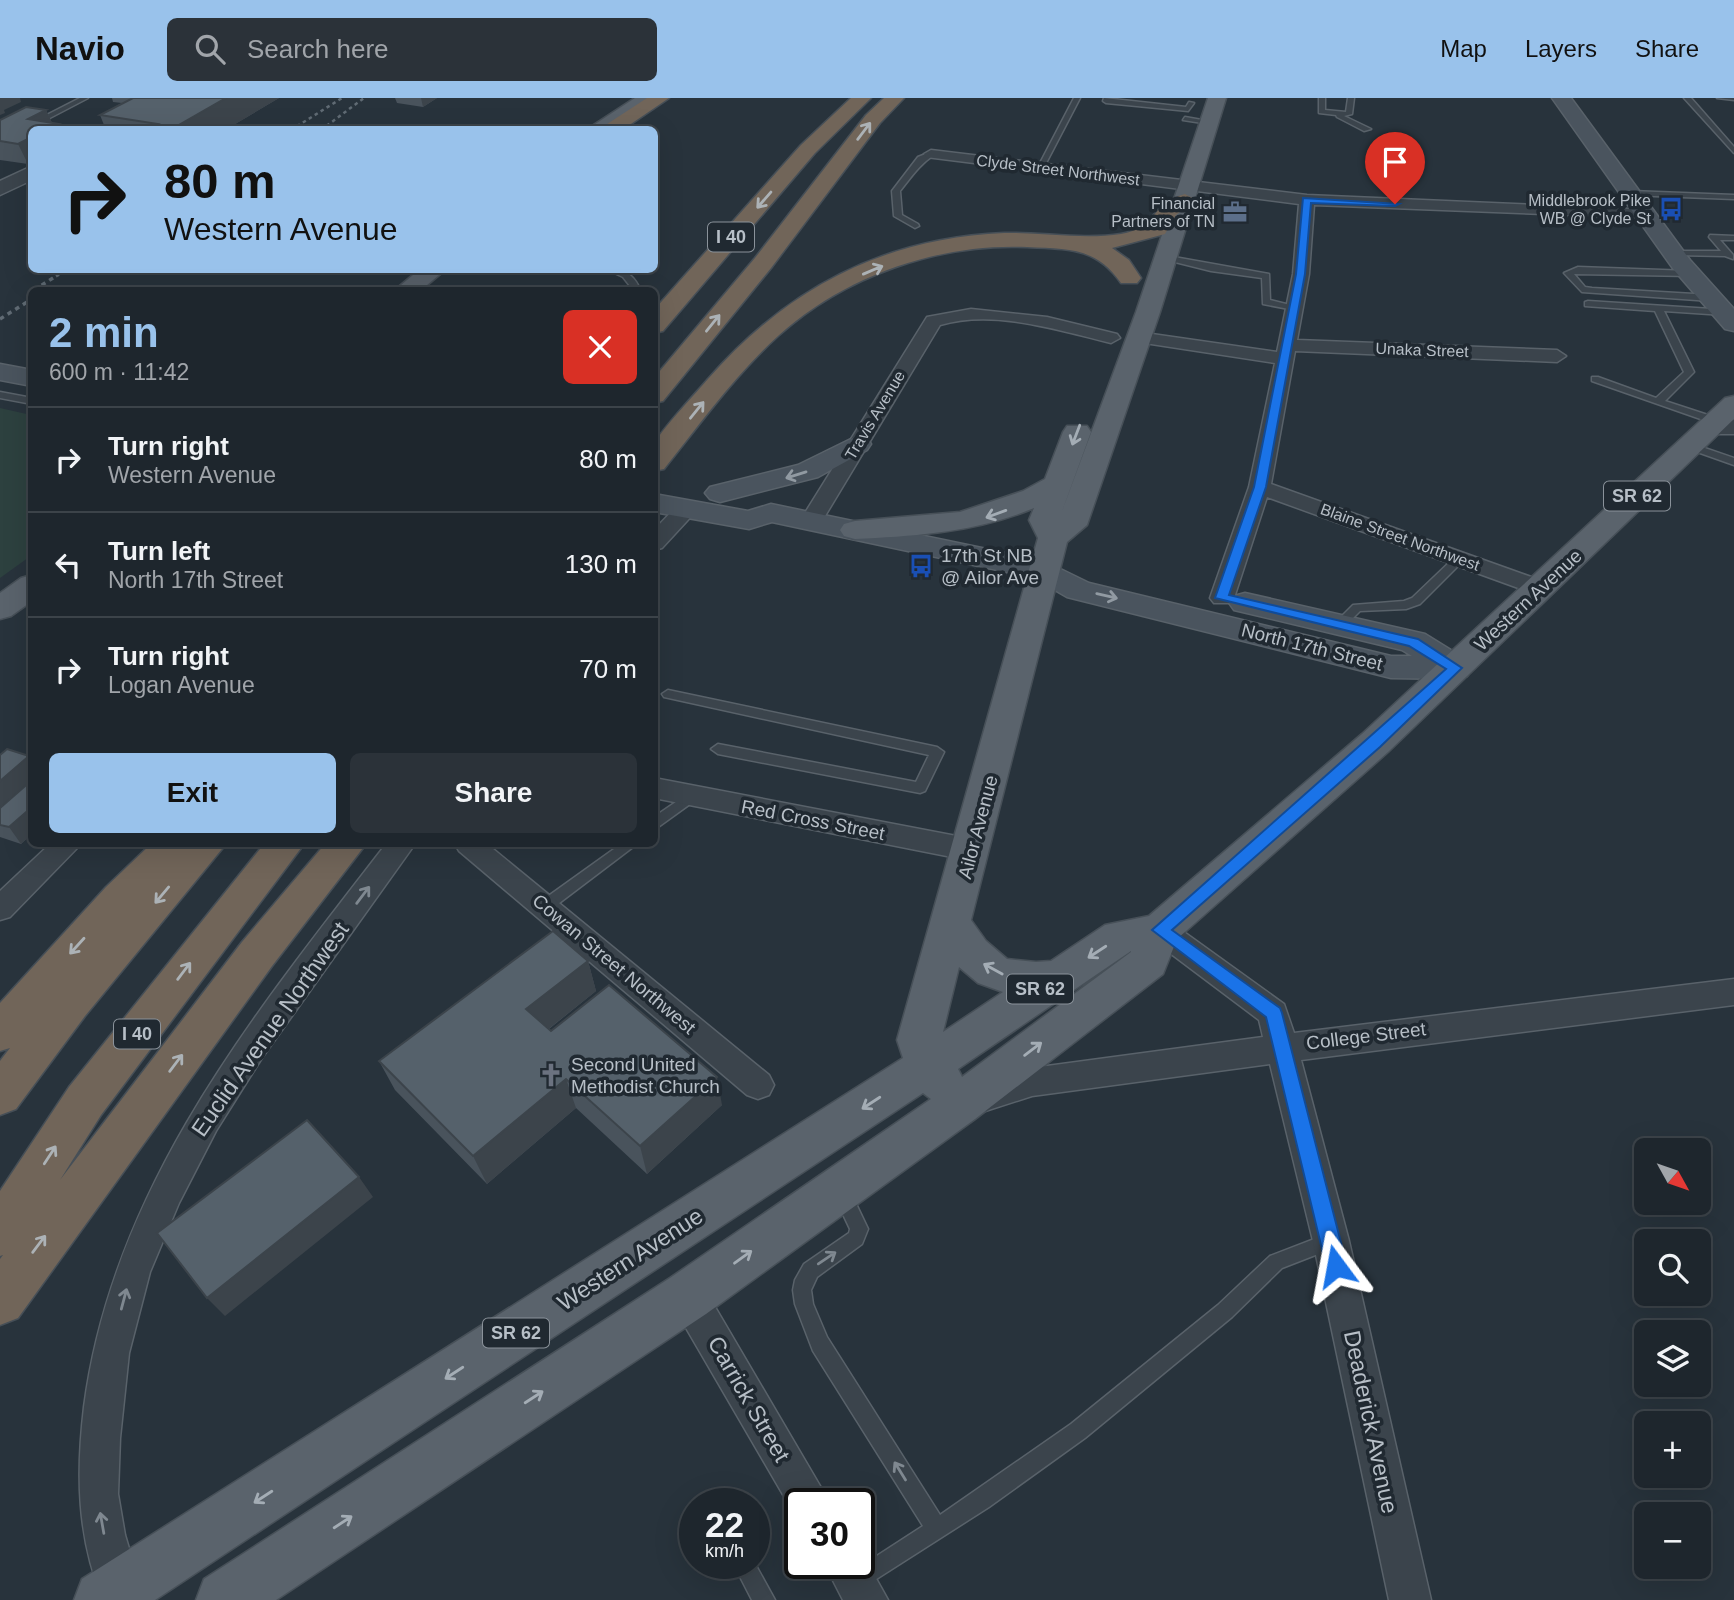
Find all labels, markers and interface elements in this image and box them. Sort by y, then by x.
search box [167,18,657,81]
text: Navio [35,30,125,67]
icon: search [191,30,229,68]
text: Search here [247,34,389,64]
text: Map [1440,35,1487,62]
text: Layers [1525,35,1597,62]
text: Share [1635,35,1699,62]
one-way arrow [856,122,871,141]
pin [1365,132,1425,204]
icon: arrive [1376,143,1414,181]
street label: Clyde Street Northwest [975,152,1141,189]
icon: right [49,154,140,245]
text: 80 m [164,154,276,208]
one-way arrow [756,191,772,209]
place label: Middlebrook Pike WB @ Clyde St [1528,192,1652,227]
place label: Financial Partners of TN [1111,195,1215,230]
bus stop icon: Middlebrook Pike WB @ Clyde St [1657,195,1685,223]
office icon: Financial Partners of TN [1221,198,1249,226]
text: Western Avenue [164,211,398,247]
road number: I 40 [708,222,754,252]
one-way arrow [861,263,883,276]
text: 2 min [49,309,159,356]
button: close [563,310,637,384]
one-way arrow [706,315,721,333]
street label: Unaka Street [1375,340,1470,360]
text: 600 m · 11:42 [49,359,189,385]
street label: Travis Avenue [842,367,908,462]
one-way arrow [690,401,705,419]
one-way arrow [1069,423,1081,445]
text: Turn right [108,431,229,461]
icon: right [49,441,87,479]
text: 80 m [579,444,637,474]
text: Western Avenue [108,462,276,488]
one-way arrow [786,470,808,482]
road number: SR 62 [1604,482,1670,510]
street label: Blaine Street Northwest [1318,500,1482,574]
one-way arrow [986,508,1008,521]
text: Turn left [108,536,210,566]
place label: 17th St NB @ Ailor Ave [941,545,1039,588]
street label: Western Avenue [1470,545,1586,655]
icon: left [49,546,87,584]
text: 130 m [565,549,637,579]
bus stop icon: 17th St NB @ Ailor Ave [907,552,935,580]
text: North 17th Street [108,567,283,593]
one-way arrow [1095,590,1118,604]
street label: North 17th Street [1239,619,1385,675]
text: Turn right [108,641,229,671]
icon: right [49,651,87,689]
text: 70 m [579,654,637,684]
text: Logan Avenue [108,672,255,698]
button: Exit [49,753,336,833]
button: Share [350,753,637,833]
street label: Ailor Avenue [954,773,1002,881]
street label: Red Cross Street [739,796,887,844]
one-way arrow [154,886,170,904]
one-way arrow [356,886,371,904]
street label: Cowan Street Northwest [528,890,700,1039]
street label: Euclid Avenue Northwest [186,916,354,1141]
one-way arrow [69,937,86,954]
one-way arrow [1088,944,1107,959]
one-way arrow [983,962,1004,976]
one-way arrow [177,963,192,981]
road number: SR 62 [1007,974,1073,1004]
street label: College Street [1305,1018,1428,1054]
road number: I 40 [114,1020,160,1049]
one-way arrow [1024,1041,1042,1056]
one-way arrow [168,1054,183,1072]
place label: Second United Methodist Church [571,1054,720,1097]
church icon: Second United Methodist Church [537,1061,565,1089]
one-way arrow [862,1096,881,1110]
north arrow [1634,1138,1712,1214]
map controls [1634,1138,1711,1579]
one-way arrow [43,1146,58,1165]
street label: Western Avenue [552,1202,708,1316]
position arrow [1299,1229,1373,1303]
button: search [1634,1229,1711,1306]
one-way arrow [31,1235,46,1254]
one-way arrow [733,1250,752,1264]
one-way arrow [817,1251,836,1265]
one-way arrow [118,1288,131,1310]
road number: SR 62 [483,1318,549,1348]
button: layers [1634,1320,1711,1397]
street label: Deaderick Avenue [1339,1328,1403,1516]
street label: Carrick Street [703,1332,796,1467]
one-way arrow [445,1366,464,1381]
one-way arrow [523,1390,543,1404]
button: + [1634,1411,1711,1488]
one-way arrow [893,1462,908,1481]
speed limit sign: 30 [784,1488,875,1579]
one-way arrow [254,1490,273,1504]
button: − [1634,1502,1711,1579]
text: 22 [705,1505,744,1544]
one-way arrow [95,1513,108,1535]
one-way arrow [333,1515,353,1529]
text: km/h [705,1541,744,1561]

